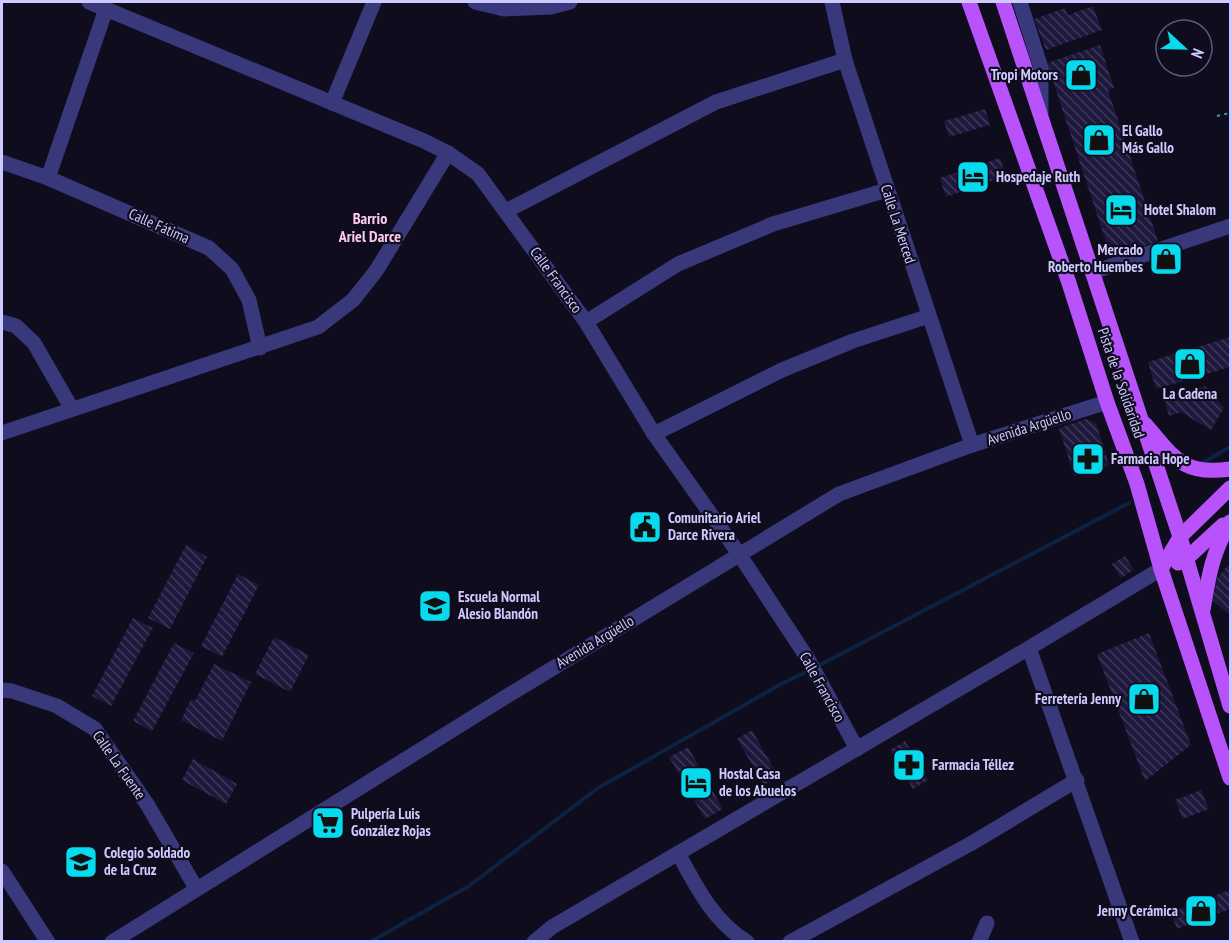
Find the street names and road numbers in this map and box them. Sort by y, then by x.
street label: Calle La Merced [877,182,920,266]
street label: Calle Fátima [126,204,192,247]
street label: Calle Francisco [526,243,587,317]
street label: Pista de la Solidaridad [1094,325,1149,441]
street label: Avenida Argüello [984,404,1073,449]
street label: Avenida Argüello [552,611,637,672]
street label: Calle Francisco [795,648,849,725]
street label: Calle La Fuente [89,727,150,803]

